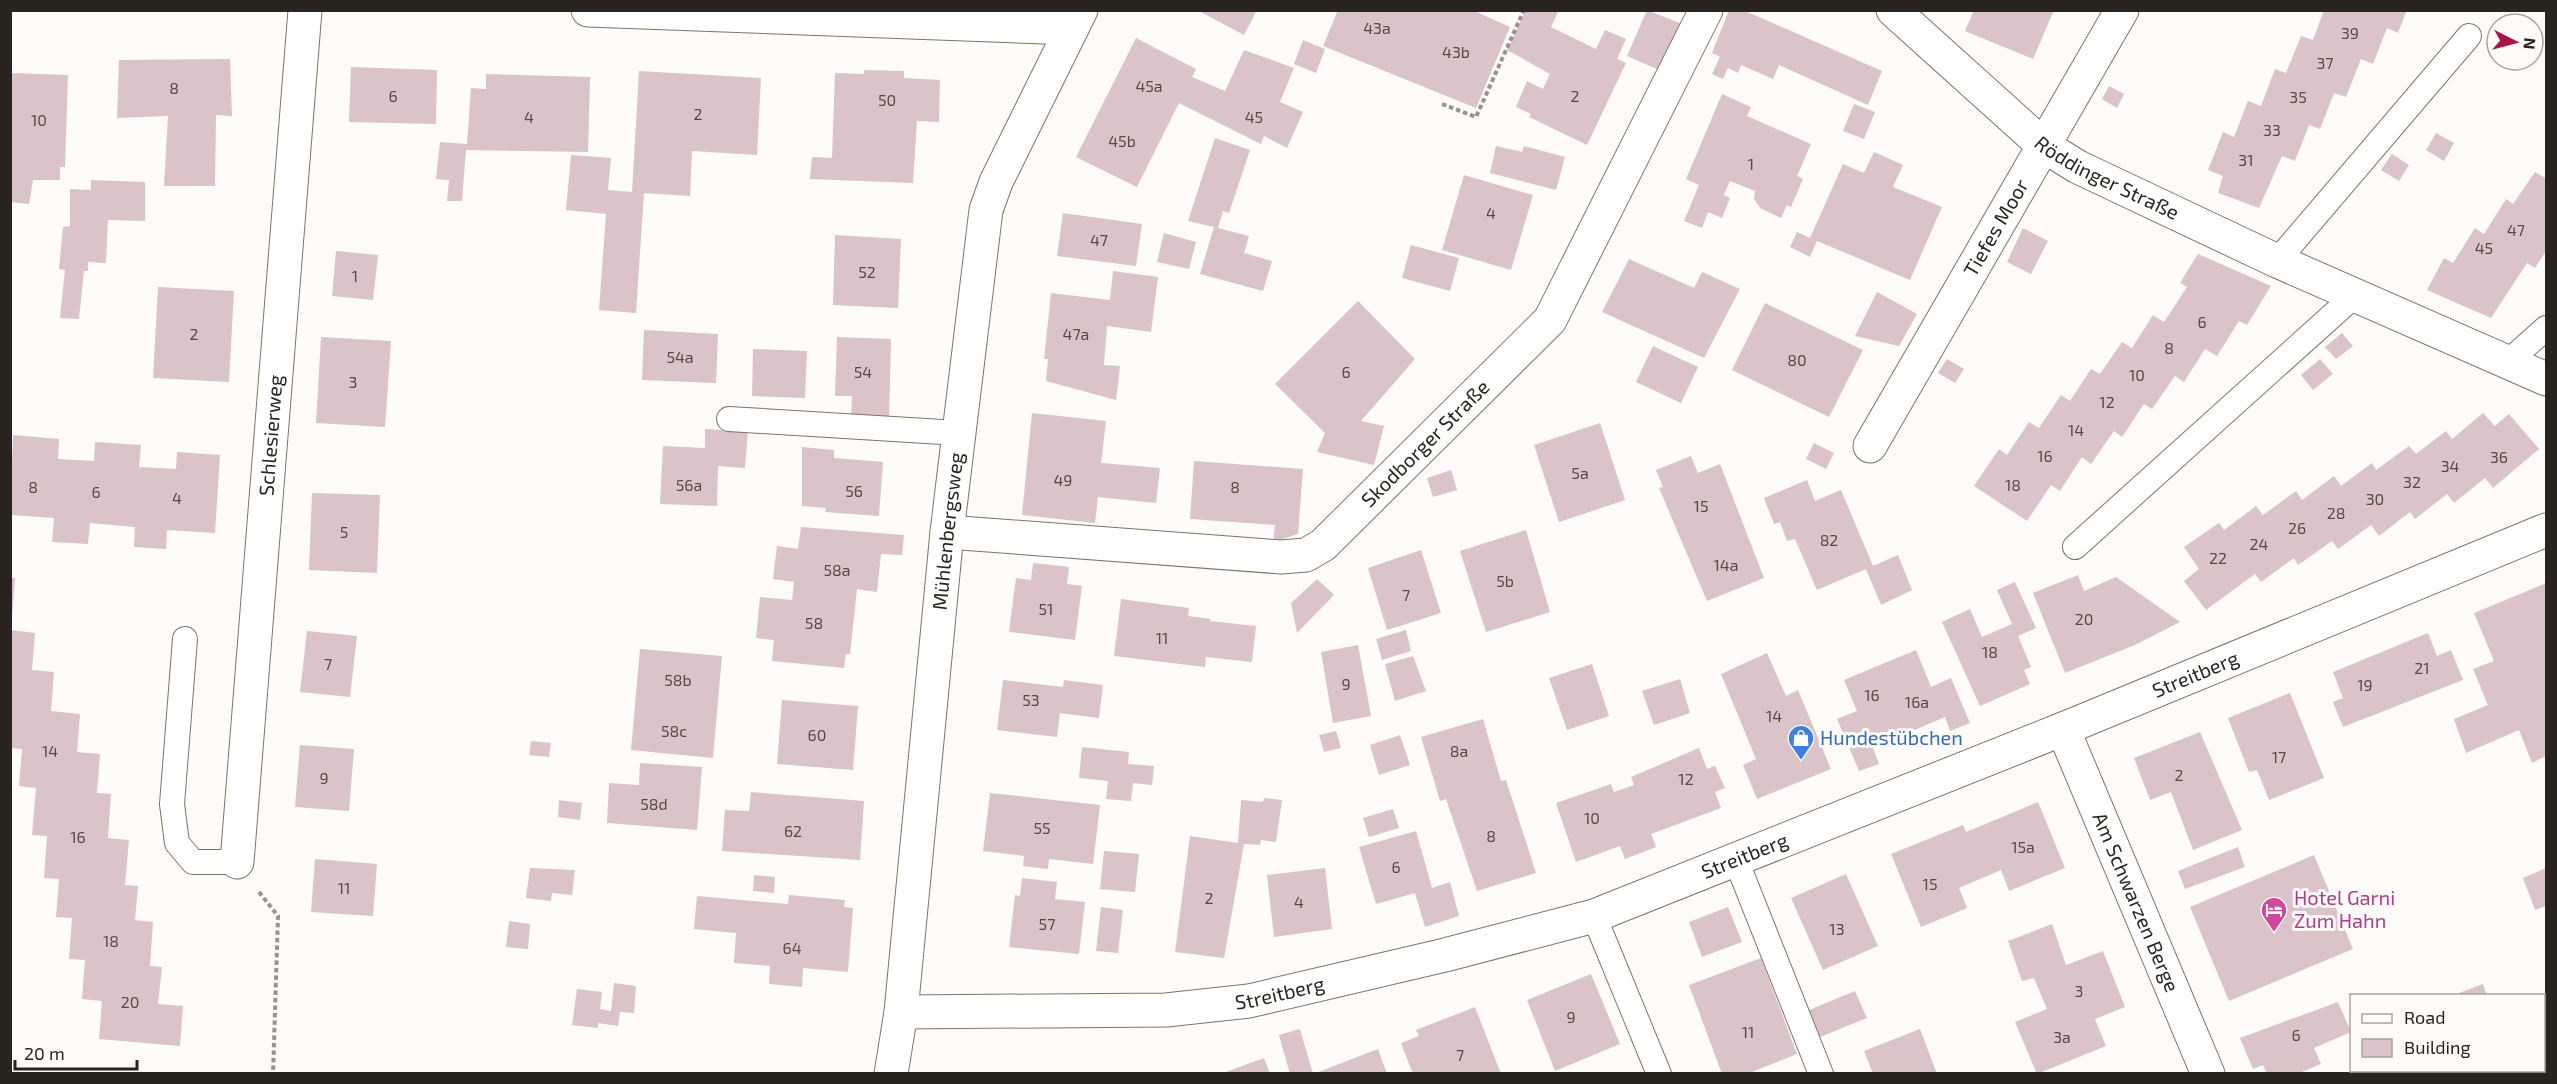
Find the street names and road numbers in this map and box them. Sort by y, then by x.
street label: Röddinger Straße [2030,130,2183,224]
street label: Tiefes Moor [1958,174,2033,280]
street label: Schlesierweg [253,374,287,497]
street label: Skodborger Straße [1356,374,1494,511]
street label: Mühlenbergsweg [927,451,968,611]
street label: Streitberg [2148,645,2242,702]
street label: Am Schwarzen Berge [2088,809,2185,995]
street label: Streitberg [1697,827,1791,883]
street label: Streitberg [1234,971,1327,1013]

